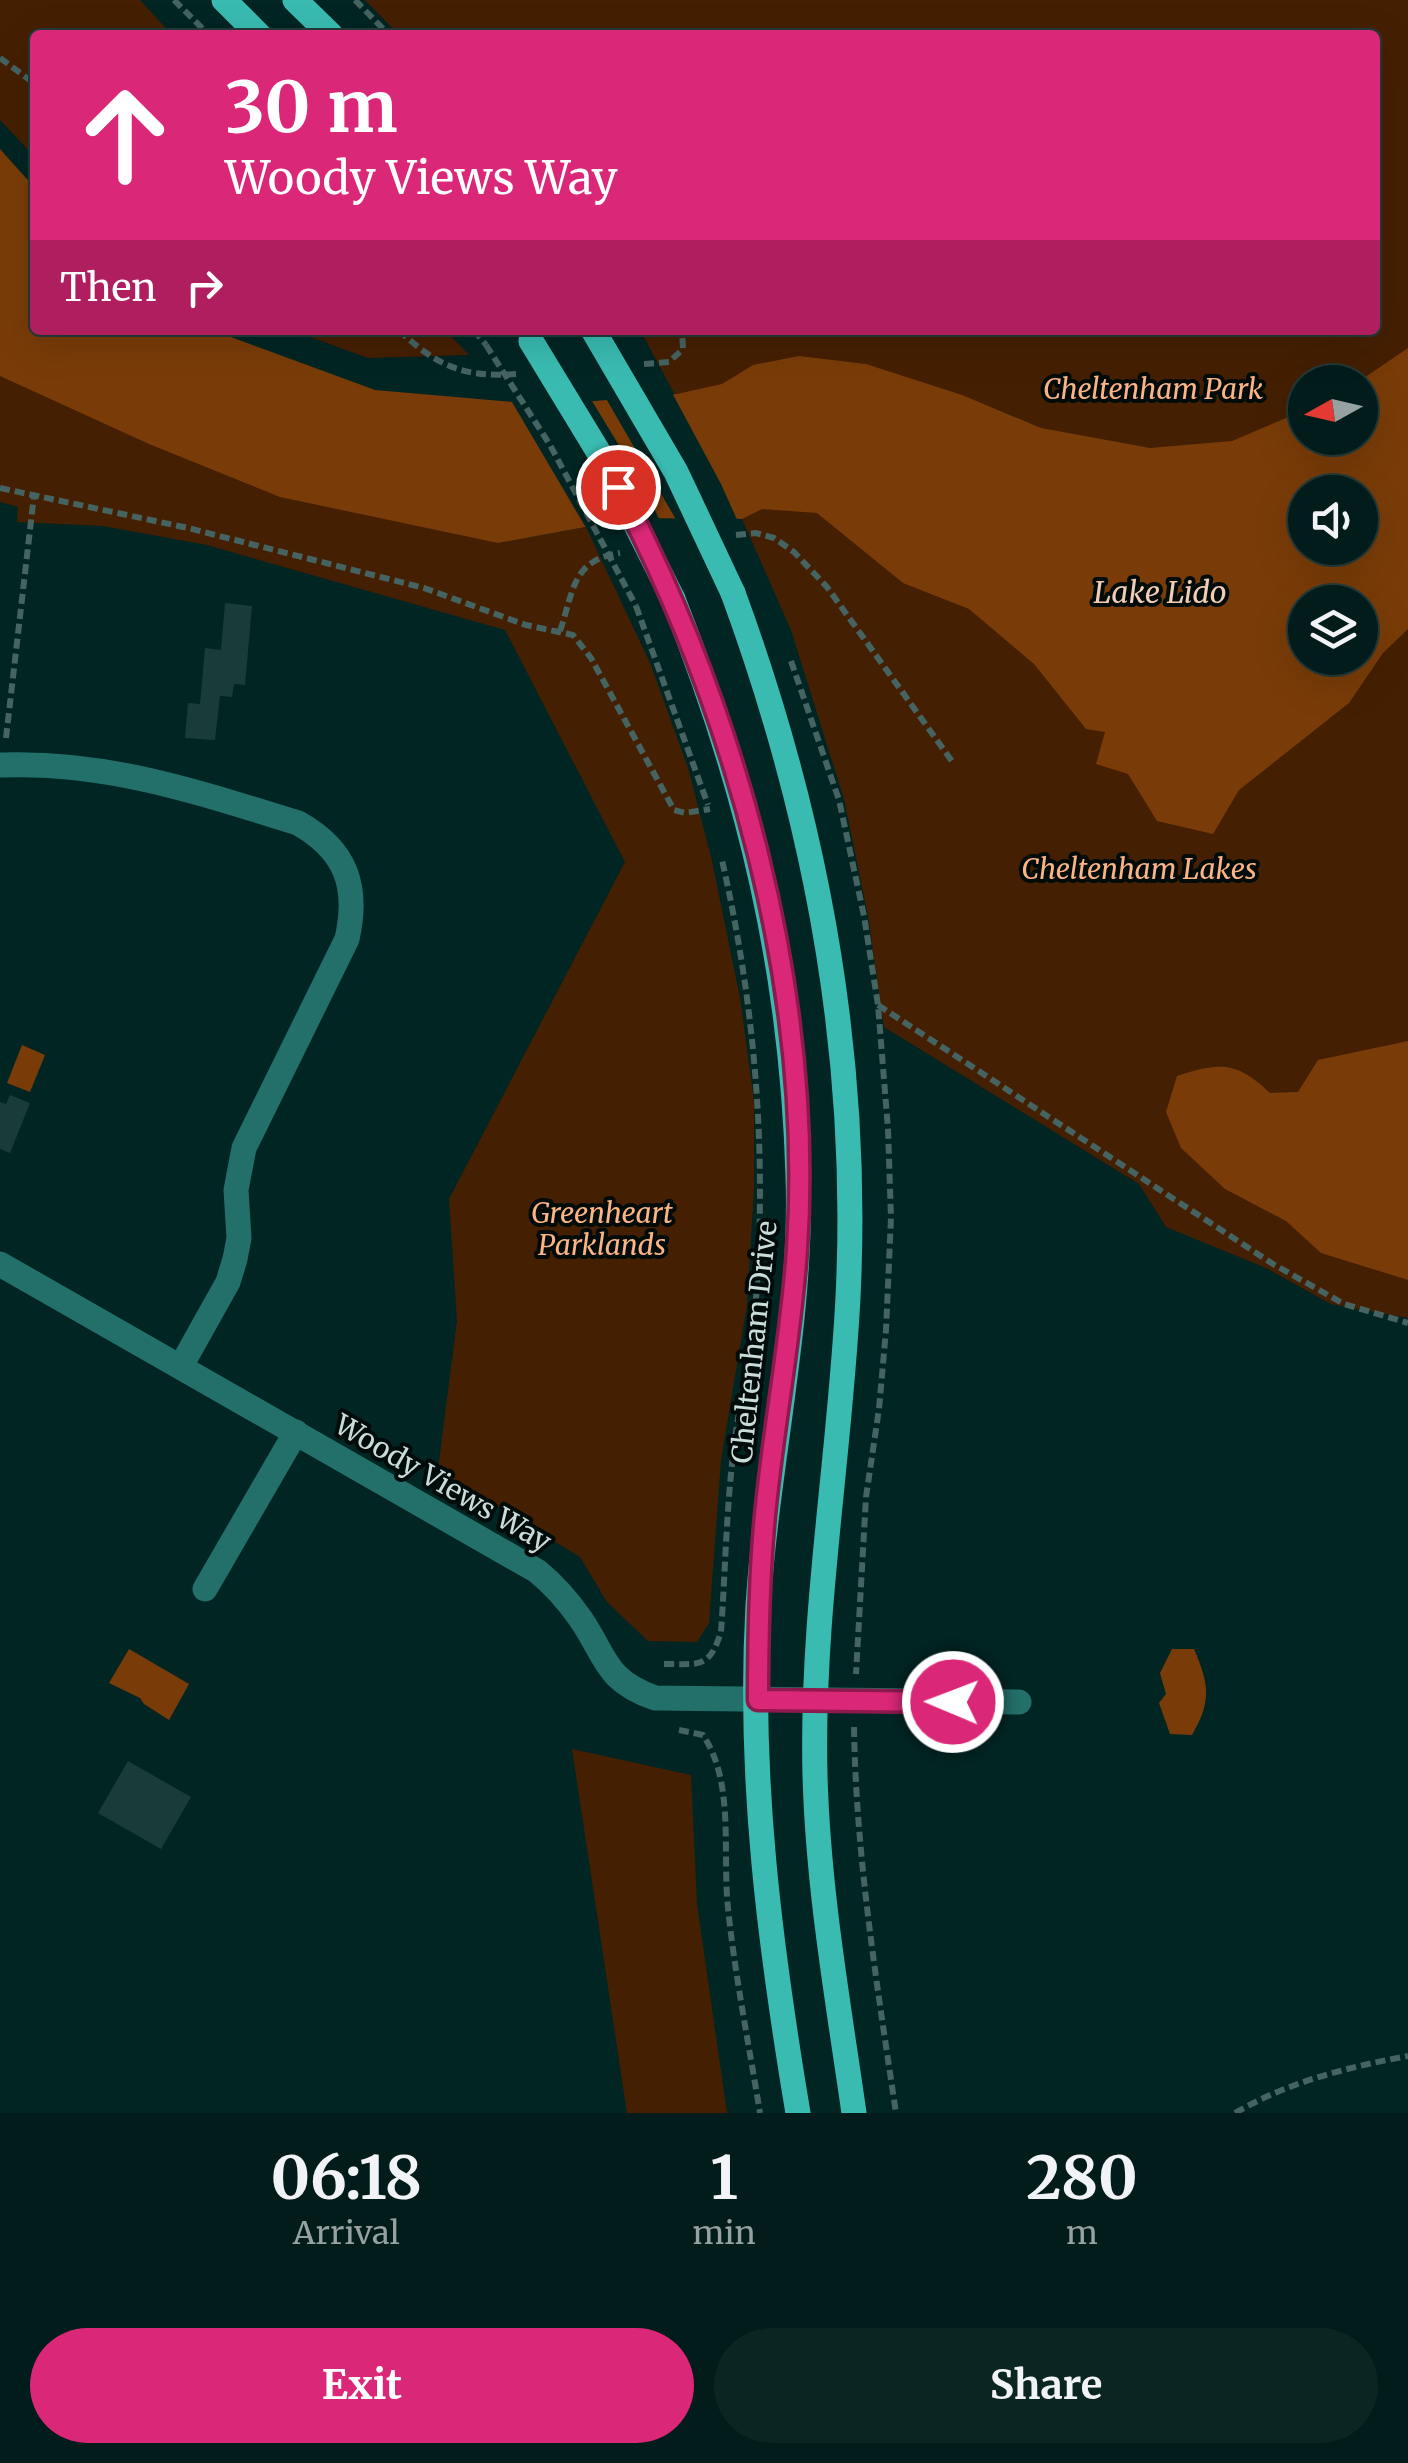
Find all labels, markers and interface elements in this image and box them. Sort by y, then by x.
text: 30 m [225,63,398,151]
icon: ahead [60,70,190,200]
text: Woody Views Way [225,150,618,206]
icon: right [177,260,232,315]
text: Then [60,264,157,311]
north arrow [1288,365,1378,455]
map controls [1288,365,1378,675]
park label: Cheltenham Park [1043,371,1263,407]
pin [576,445,661,530]
icon: arrive [591,460,646,515]
button: sound [1288,475,1378,565]
water label: Lake Lido [1093,573,1227,611]
button: layers [1288,585,1378,675]
park label: Cheltenham Lakes [1021,851,1257,887]
park label: Greenheart Parklands [531,1195,673,1263]
street label: Cheltenham Drive [723,1219,785,1465]
street label: Woody Views Way [327,1406,558,1560]
position arrow [901,1650,1005,1754]
text: 06:18 [270,2140,422,2215]
text: 1 [710,2140,738,2215]
text: 280 [1026,2140,1138,2215]
text: Arrival [293,2213,400,2253]
text: min [693,2213,756,2253]
text: m [1066,2213,1098,2253]
button: Exit [30,2328,694,2443]
button: Share [714,2328,1378,2443]

